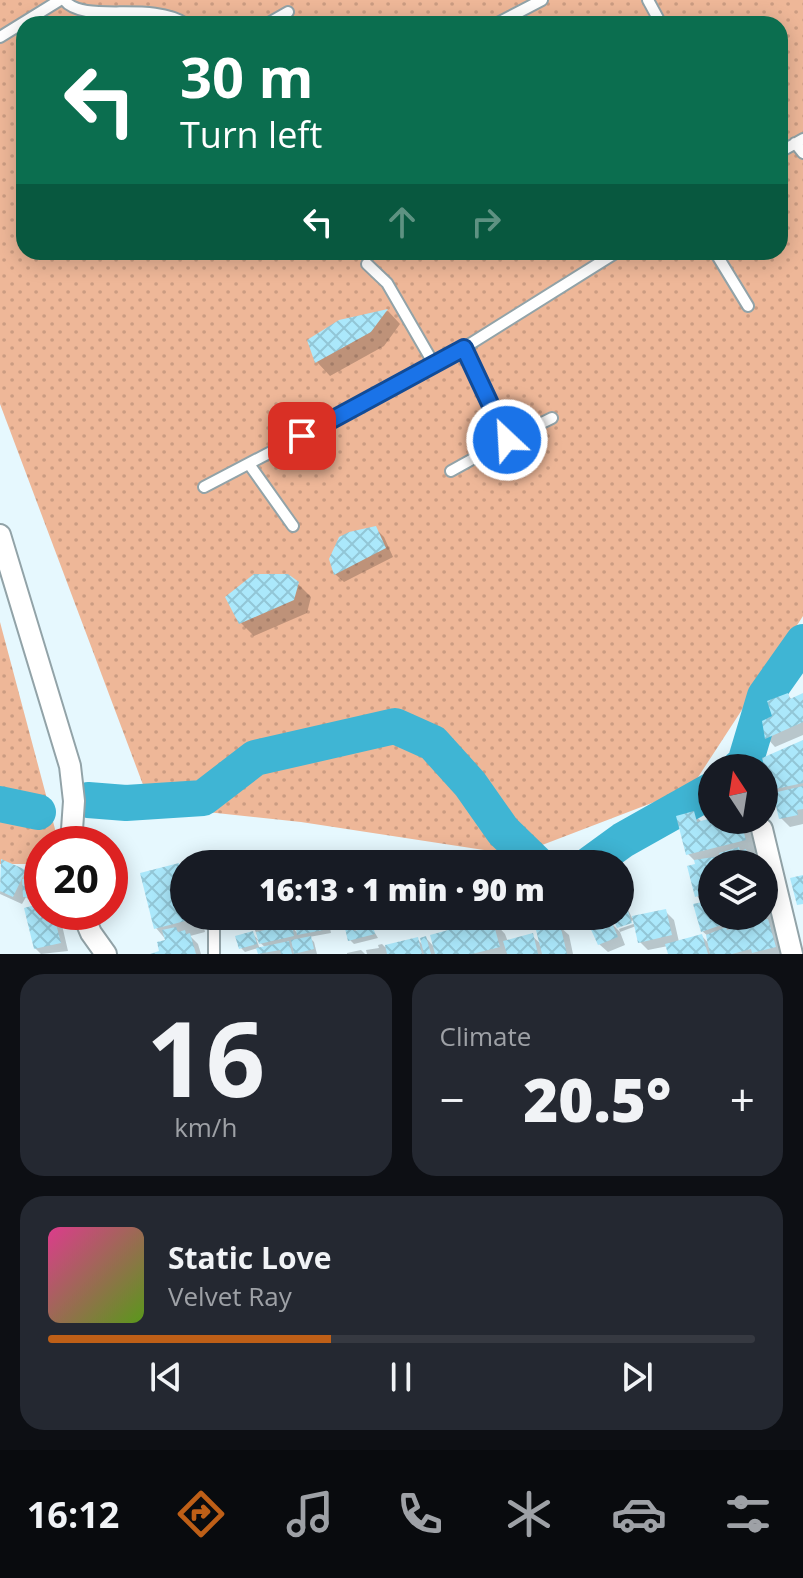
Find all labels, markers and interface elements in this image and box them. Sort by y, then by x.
text: 30 m [180,38,314,114]
icon: left [48,48,152,152]
text: Turn left [180,110,322,159]
icon: left [296,200,340,244]
icon: ahead [380,200,424,244]
icon: right [464,200,508,244]
position arrow [465,398,549,482]
pin [268,402,336,470]
icon: arrive [280,414,324,458]
north arrow [698,754,778,834]
map controls [698,754,778,930]
speed limit sign: 20 [24,826,128,930]
button: layers [698,850,778,930]
text: 16:13 · 1 min · 90 m [259,869,545,910]
text: 16 [146,986,265,1127]
text: Climate [440,1018,531,1054]
text: 20.5° [523,1058,671,1140]
text: − [440,1069,465,1129]
text: + [730,1069,755,1129]
text: km/h [174,1109,237,1145]
text: Static Love [168,1237,331,1278]
text: Velvet Ray [168,1278,292,1314]
icon: previous [144,1355,188,1399]
icon: pause [379,1355,423,1399]
icon: next [615,1355,659,1399]
icon: directions [173,1486,229,1542]
icon: music [282,1486,338,1542]
icon: phone [392,1486,448,1542]
icon: climate [501,1486,557,1542]
icon: car [611,1486,667,1542]
icon: filters [720,1486,776,1542]
text: 16:12 [27,1490,119,1539]

